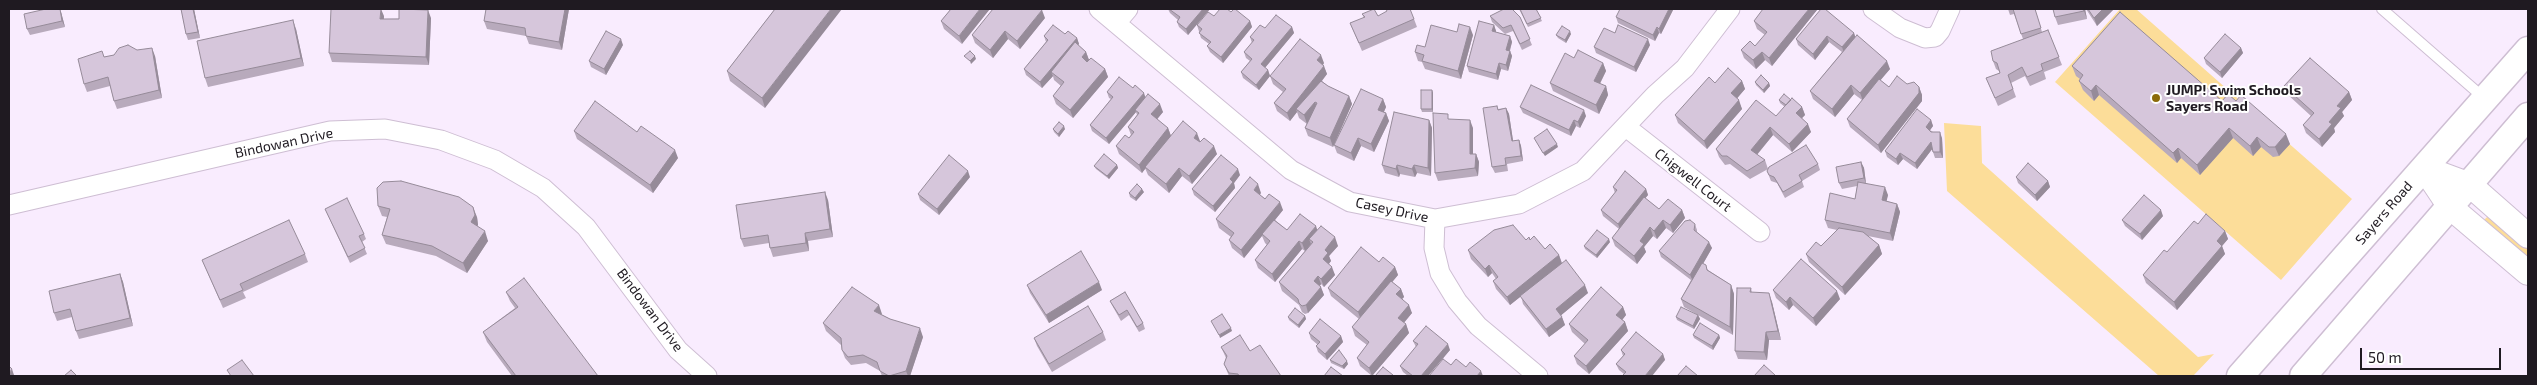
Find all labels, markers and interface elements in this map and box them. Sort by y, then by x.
place label: JUMP! Swim Schools Sayers Road [2166,82,2301,114]
marker: JUMP! Swim Schools Sayers Road [2150,92,2162,104]
street label: Bindowan Drive [233,124,335,162]
street label: Chigwell Court [1651,145,1735,215]
street label: Sayers Road [2352,178,2416,248]
street label: Casey Drive [1354,194,1430,226]
street label: Bindowan Drive [613,265,687,355]
scale bar [2362,338,2503,370]
text: 50 m [2368,348,2402,366]

